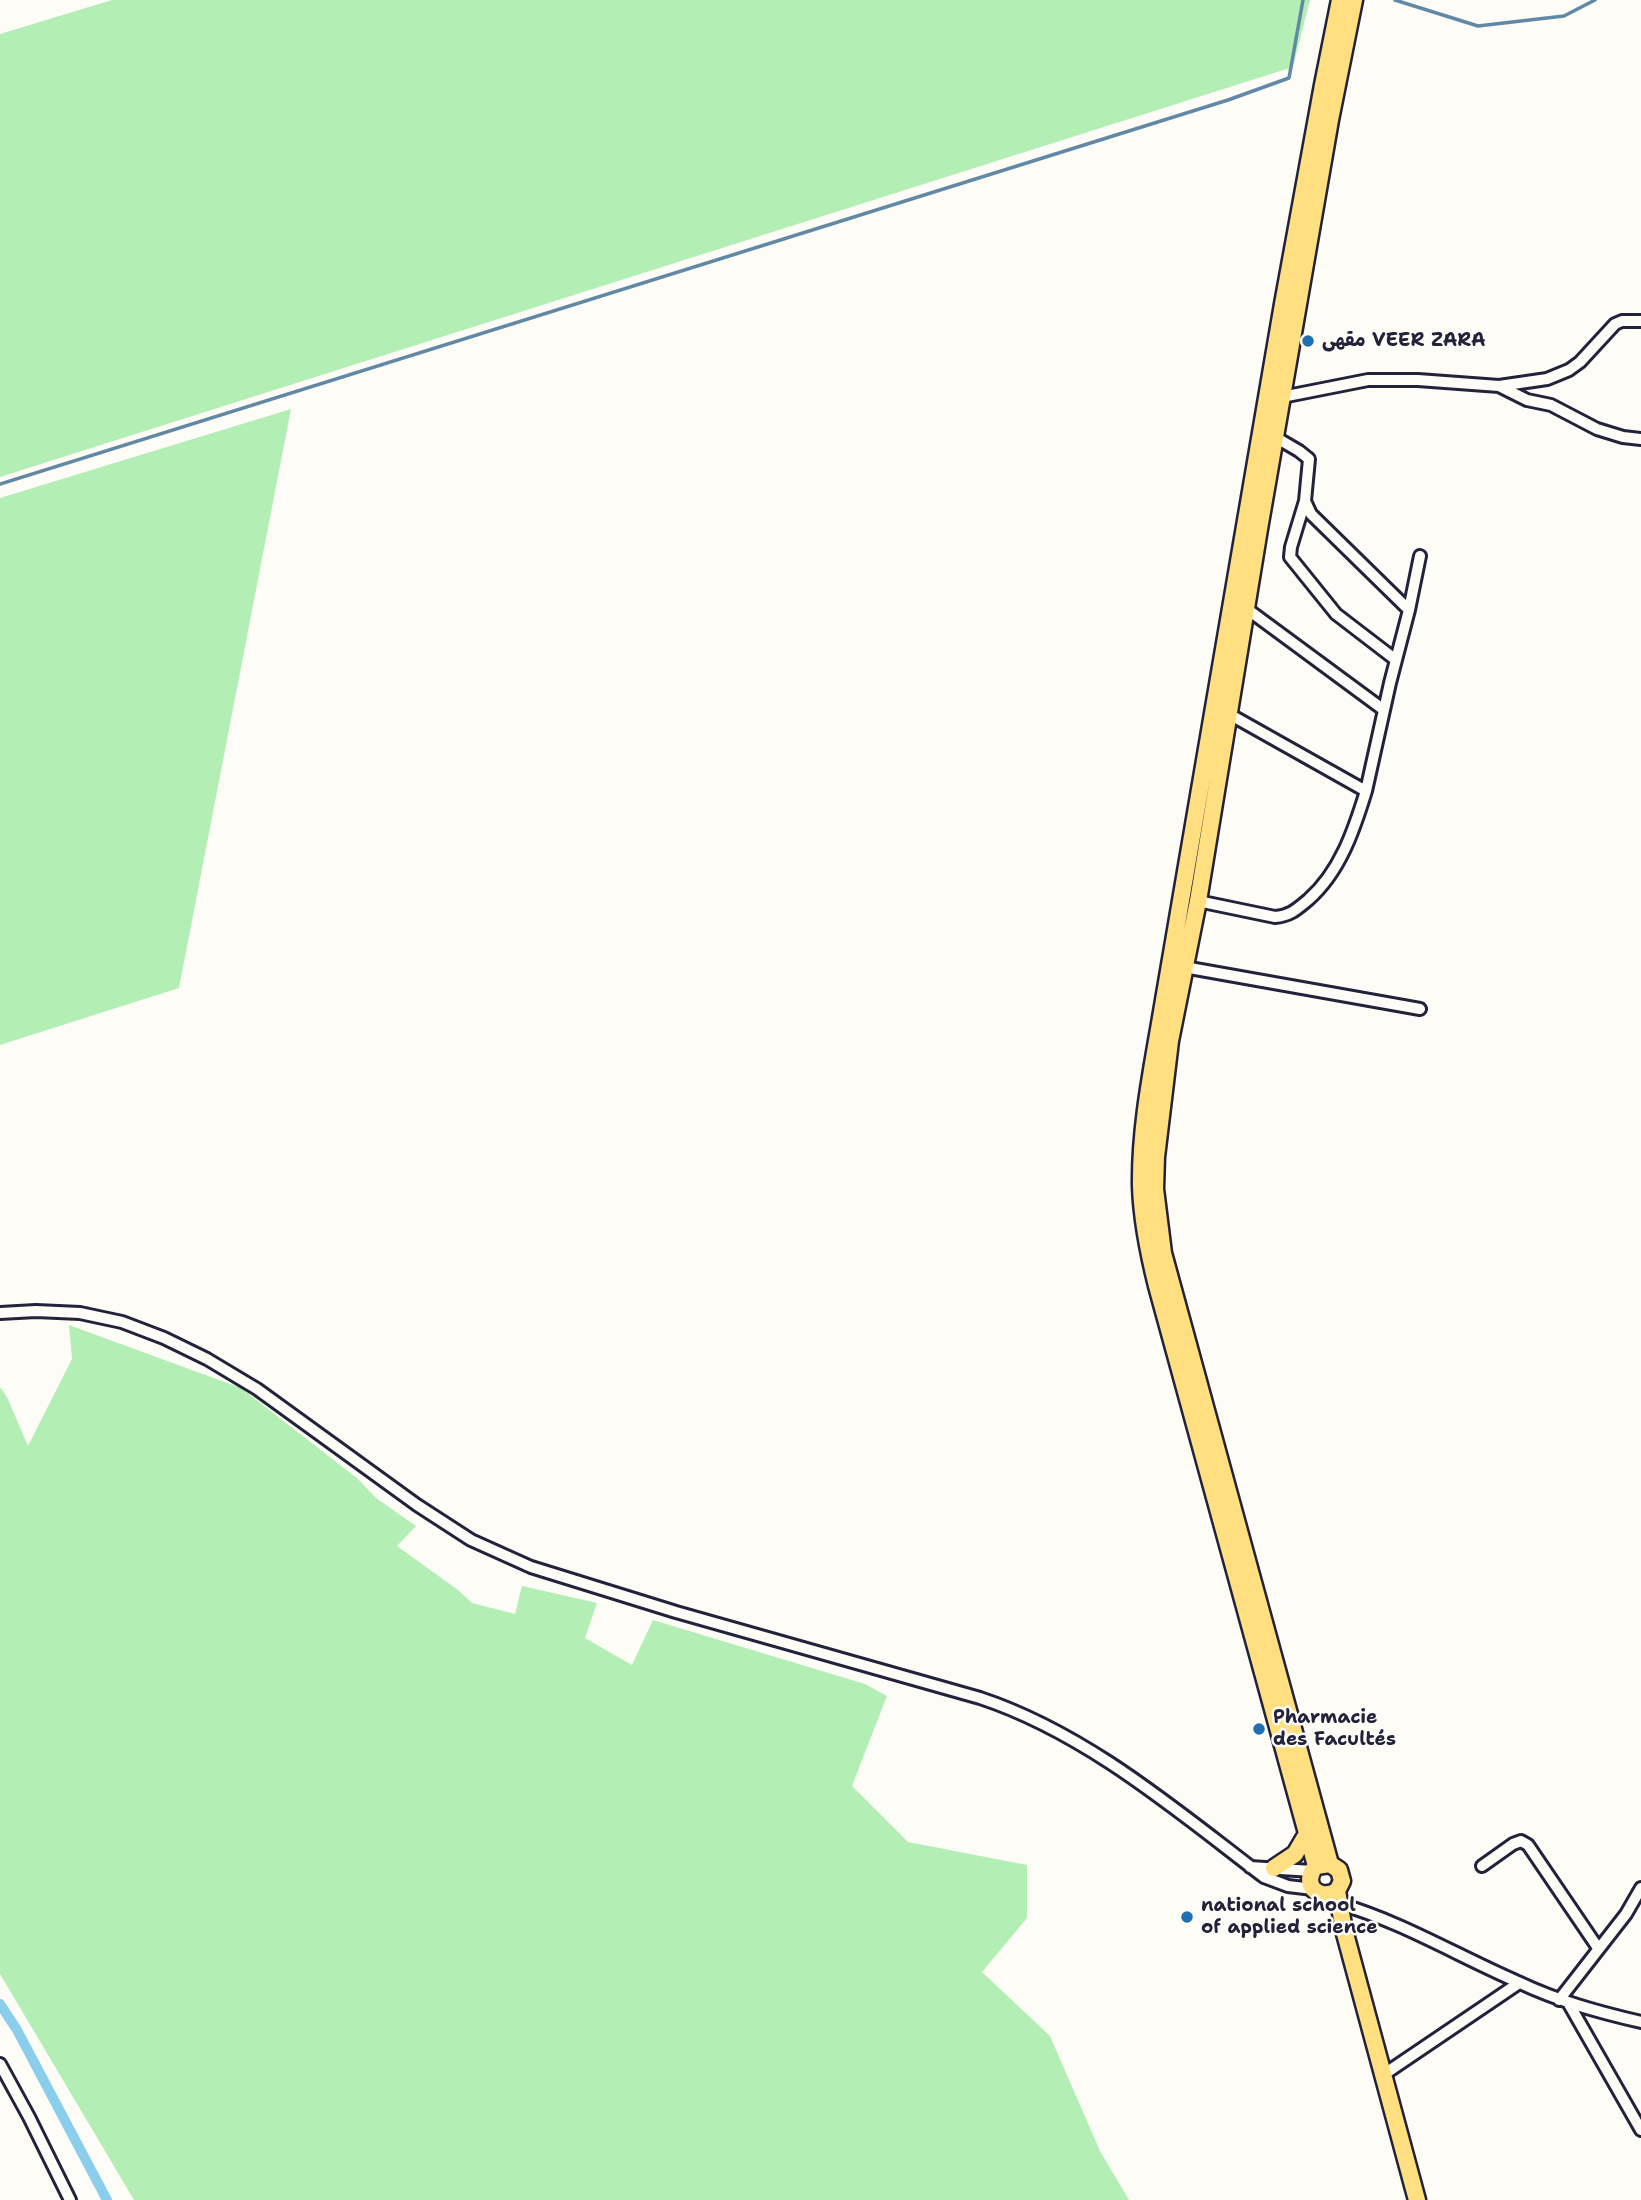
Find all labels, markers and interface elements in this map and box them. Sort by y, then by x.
place label: مقهى VEER ZARA [1322,330,1486,352]
marker: مقهى VEER ZARA [1300,333,1316,349]
place label: Pharmacie des Facultés [1273,1707,1396,1751]
marker: Pharmacie des Facultés [1251,1721,1267,1737]
place label: national school of applied science [1201,1895,1378,1939]
marker: national school of applied science [1179,1909,1195,1925]

